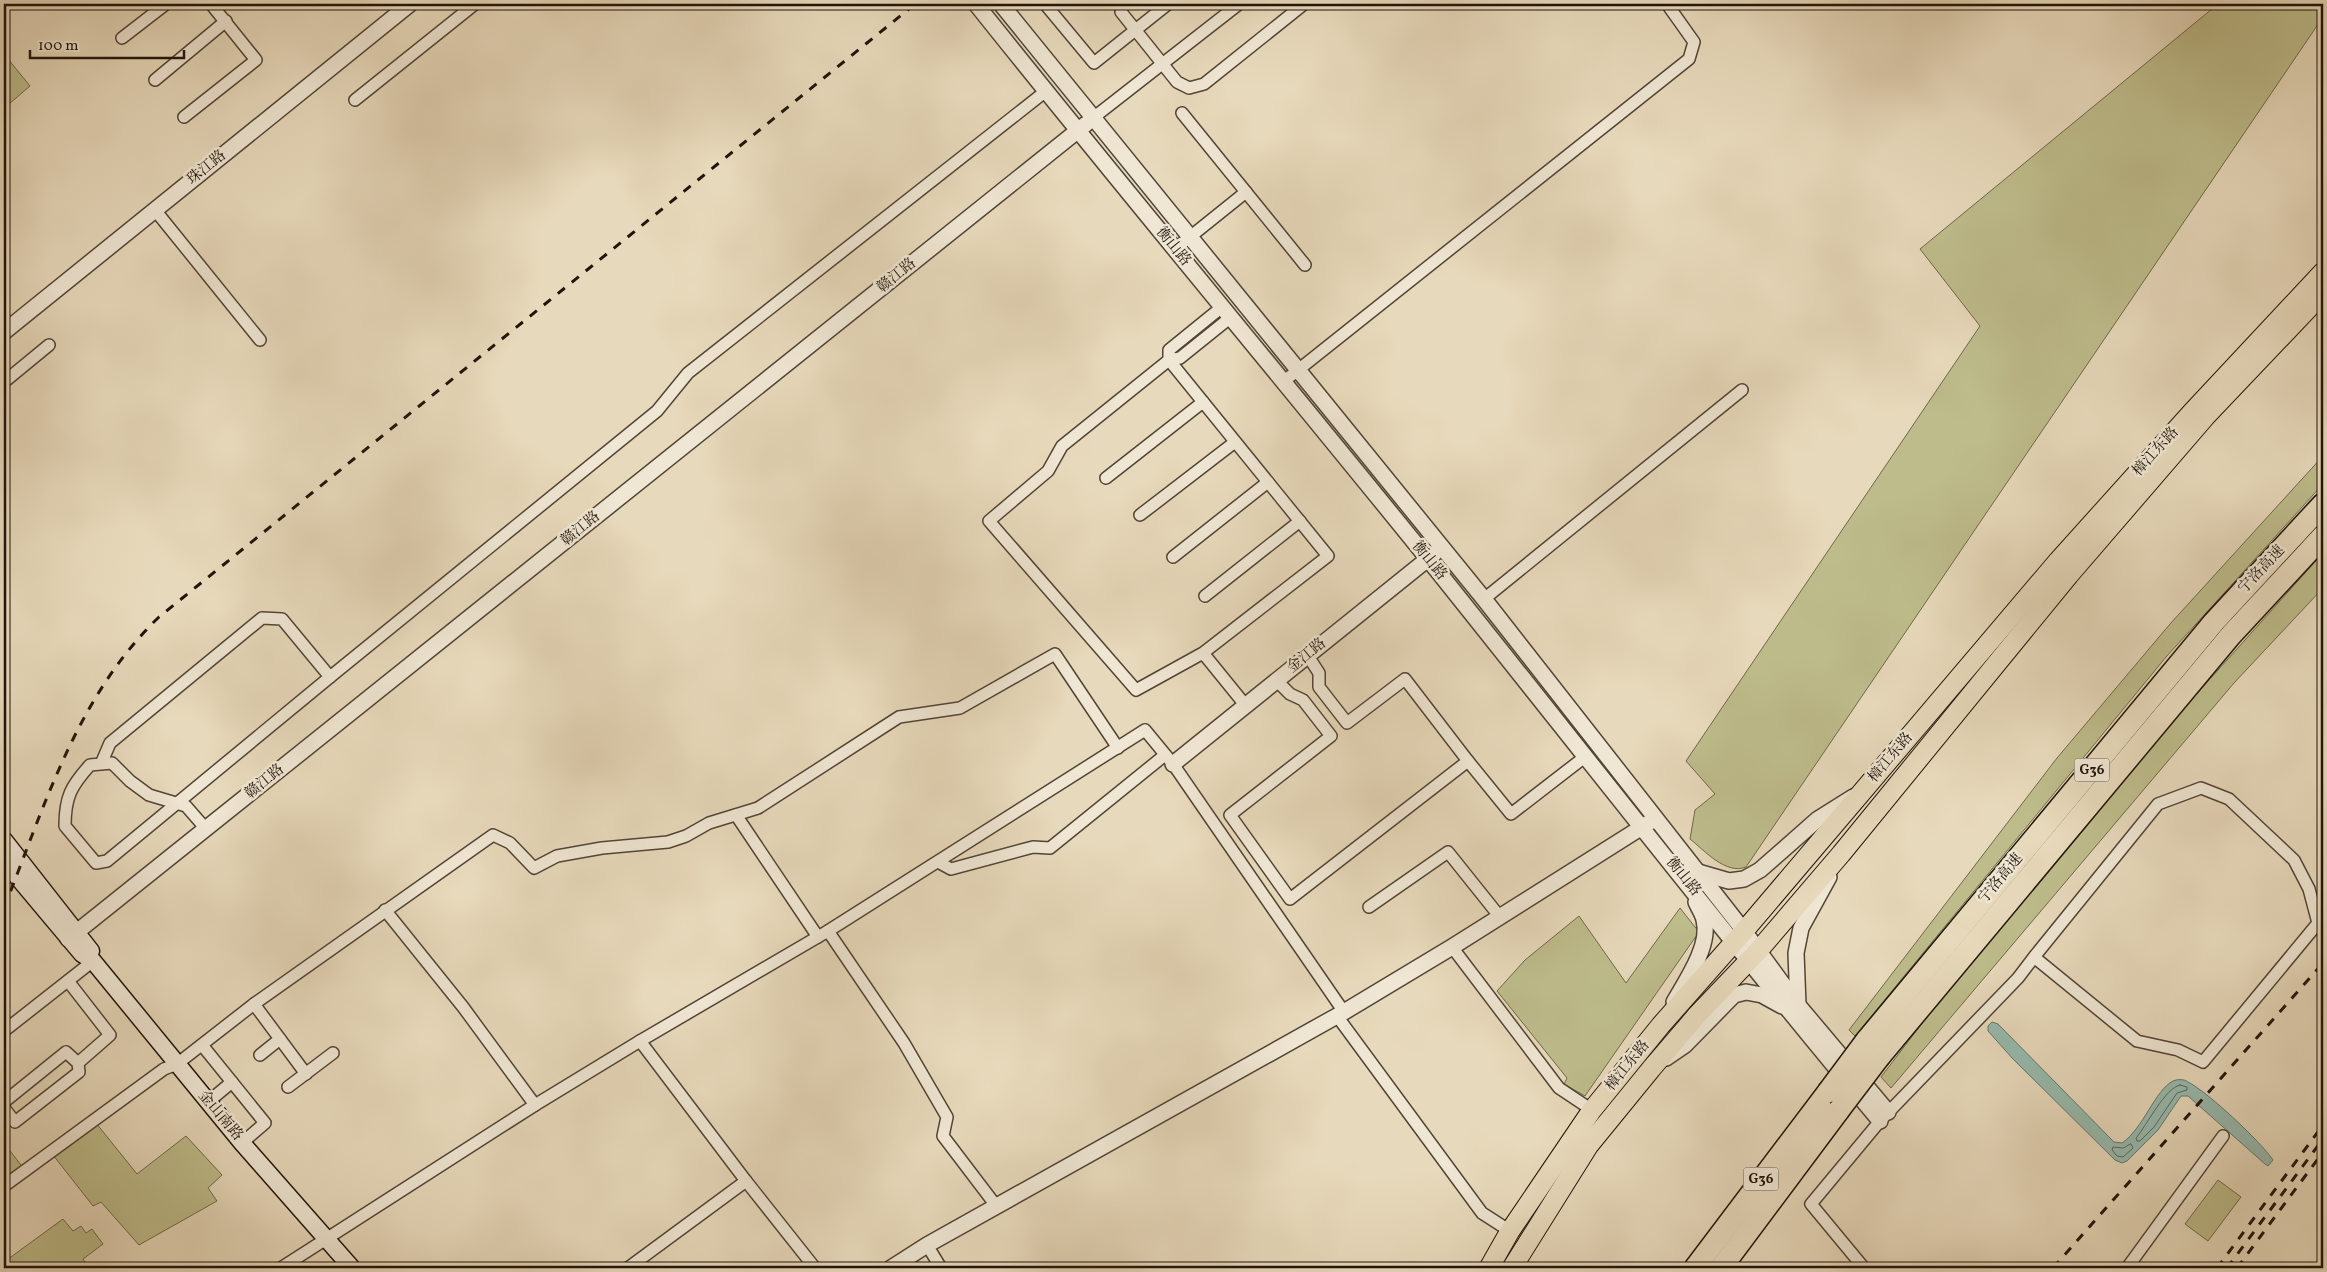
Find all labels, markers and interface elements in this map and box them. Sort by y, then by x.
scale bar [30,28,184,60]
text: 100 m [38,36,78,57]
street label: 珠江路 [183,146,231,190]
street label: 衡山路 [1151,223,1195,271]
street label: 赣江路 [873,254,921,298]
street label: 樟江东路 [2128,423,2184,481]
street label: 赣江路 [557,507,605,551]
street label: 衡山路 [1407,537,1451,585]
street label: 宁洛高速 [2234,541,2290,599]
street label: 金江路 [1283,634,1331,678]
street label: 樟江东路 [1864,728,1918,788]
road number: G36 [2074,758,2110,782]
street label: 赣江路 [241,760,289,804]
street label: 宁洛高速 [1974,849,2028,909]
street label: 衡山路 [1661,853,1705,901]
street label: 樟江东路 [1601,1036,1655,1096]
street label: 金山南路 [193,1086,247,1146]
road number: G36 [1744,1168,1778,1190]

